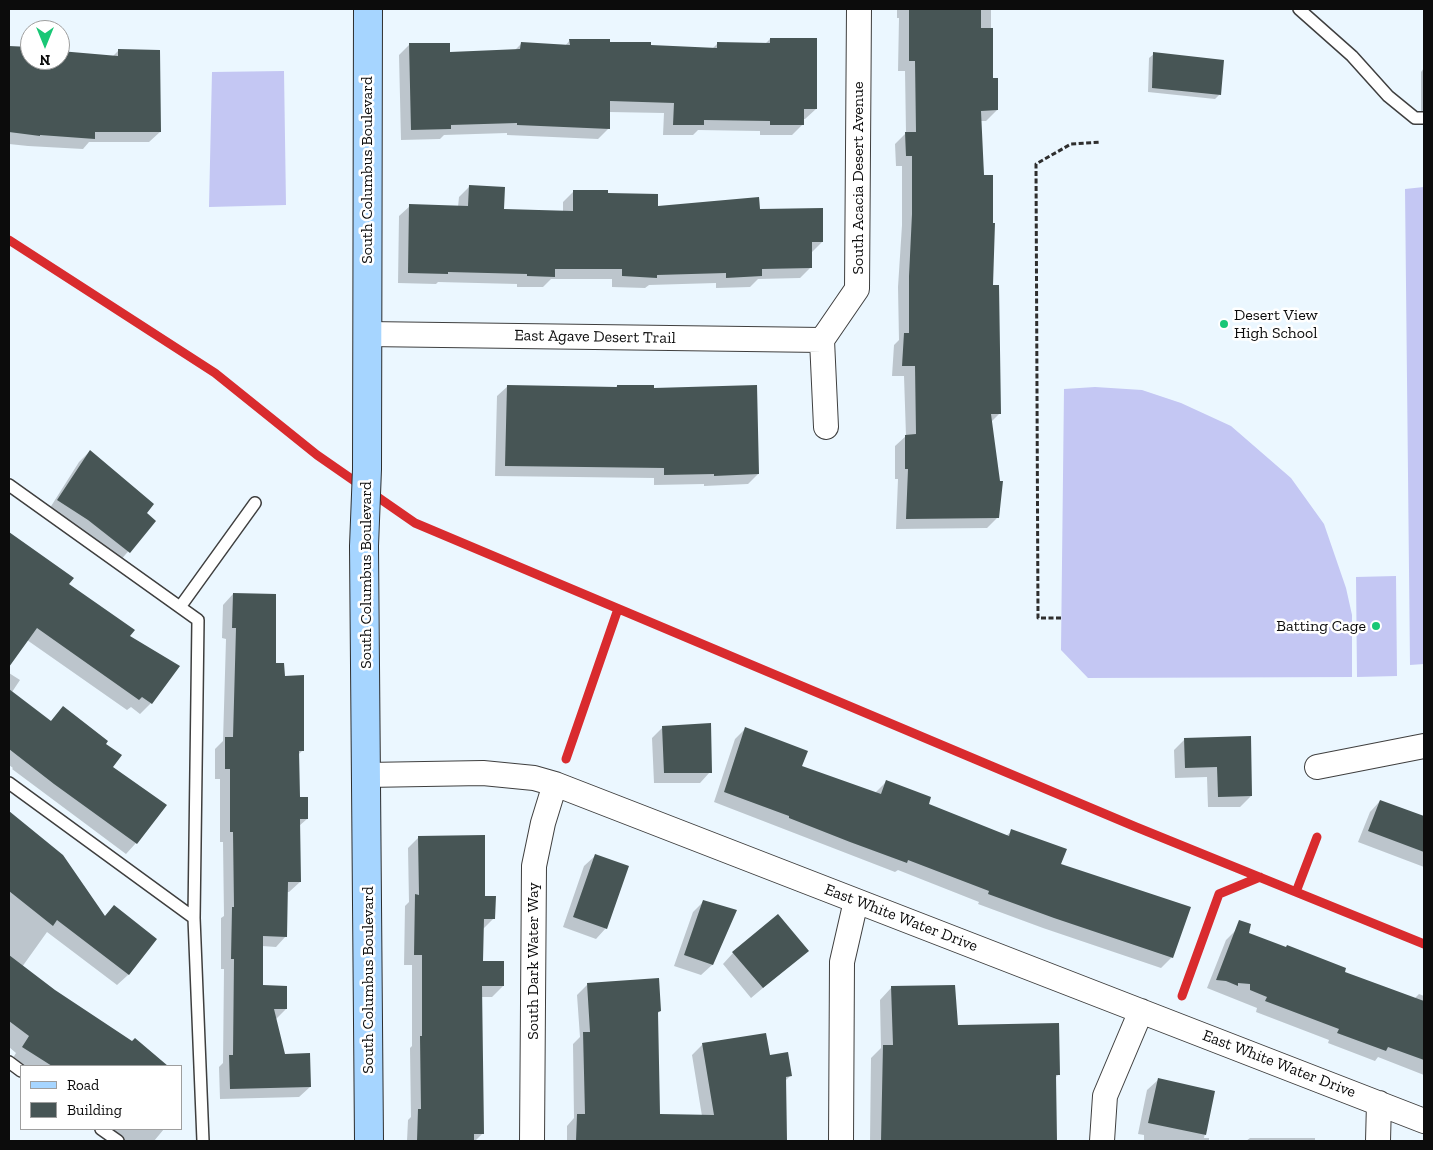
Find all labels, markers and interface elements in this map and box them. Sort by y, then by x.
north arrow [20,20,70,70]
text: N [40,51,50,68]
street label: South Columbus Boulevard [357,76,377,264]
street label: South Acacia Desert Avenue [848,81,868,275]
place label: Desert View High School [1234,305,1318,343]
marker: Desert View High School [1218,318,1230,330]
street label: East Agave Desert Trail [514,326,676,348]
street label: South Columbus Boulevard [356,481,376,669]
place label: Batting Cage [1276,616,1366,636]
marker: Batting Cage [1370,620,1382,632]
street label: East White Water Drive [822,880,980,956]
street label: South Dark Water Way [523,882,543,1040]
street label: South Columbus Boulevard [358,886,378,1074]
street label: East White Water Drive [1200,1026,1358,1102]
legend [20,1065,182,1130]
text: Road [67,1076,99,1094]
text: Building [67,1101,122,1119]

